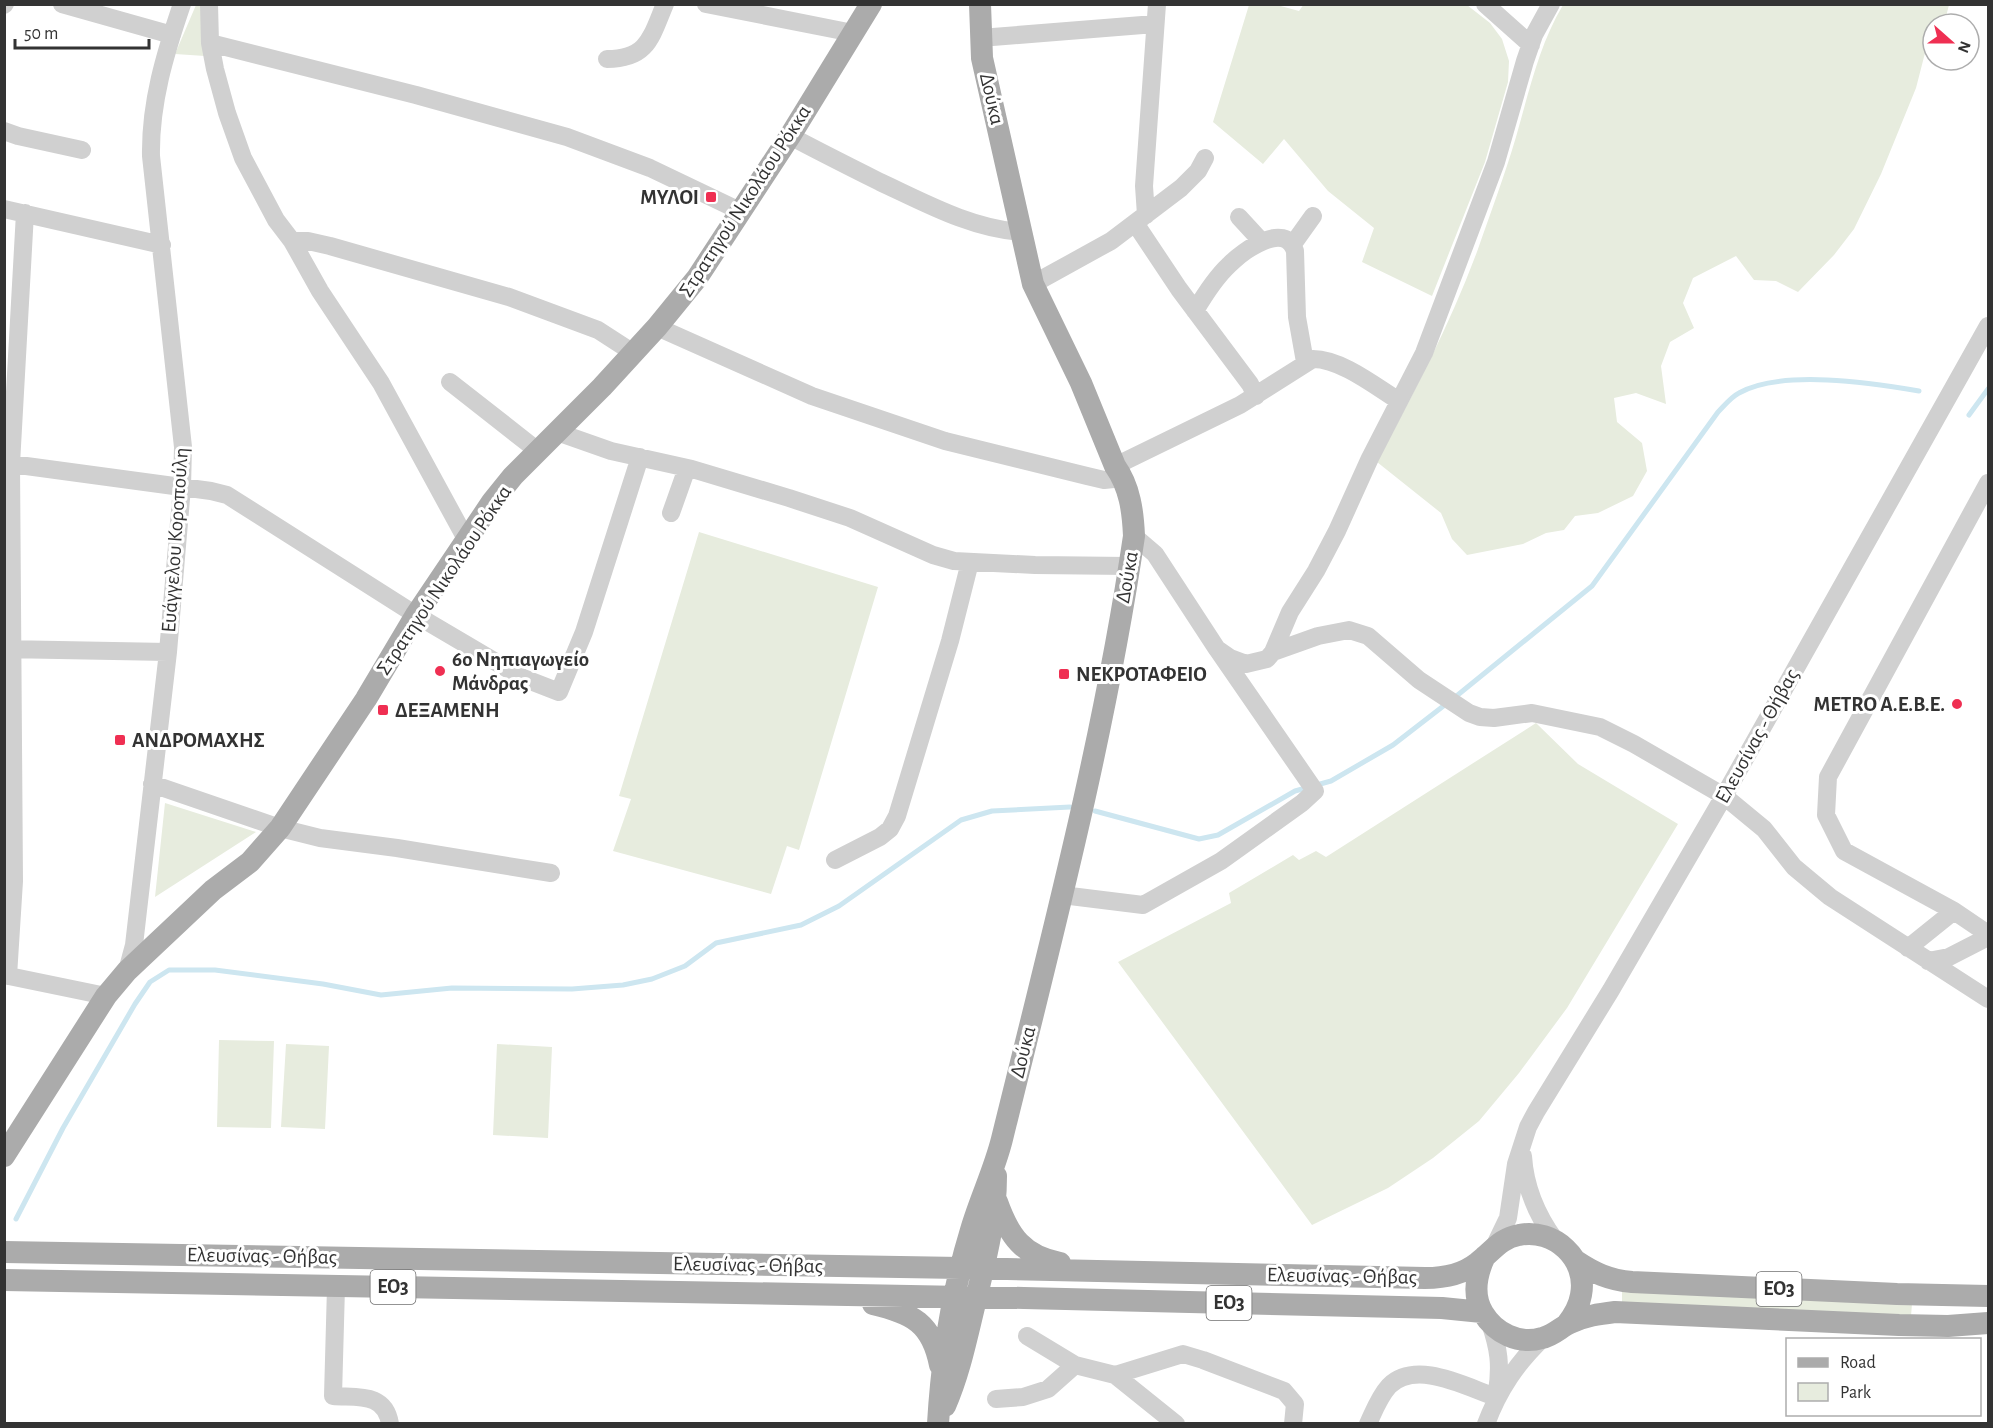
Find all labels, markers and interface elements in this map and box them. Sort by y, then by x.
scale bar [15,12,148,50]
north arrow [1921,12,1981,72]
text: 50 m [24,25,58,43]
text: N [1955,39,1974,55]
street label: Δούκα [976,71,1008,127]
street label: Στρατηγού Νικολάου Ρόκκα [675,101,815,301]
place label: ΜΥΛΟΙ [640,187,699,208]
marker: ΜΥΛΟΙ [704,190,718,204]
street label: Ευάγγελου Κοροπούλη [158,447,192,633]
street label: Στρατηγού Νικολάου Ρόκκα [373,481,515,679]
street label: Δούκα [1112,549,1142,605]
place label: 6ο Νηπιαγωγείο Μάνδρας [452,649,589,694]
marker: 6ο Νηπιαγωγείο Μάνδρας [433,664,447,678]
place label: ΝΕΚΡΟΤΑΦΕΙΟ [1076,664,1207,685]
street label: Ελευσίνας - Θήβας [1711,665,1803,807]
marker: ΝΕΚΡΟΤΑΦΕΙΟ [1057,667,1071,681]
place label: METRO Α.Ε.Β.Ε. [1813,694,1945,715]
marker: METRO Α.Ε.Β.Ε. [1950,697,1964,711]
place label: ΔΕΞΑΜΕΝΗ [395,700,500,721]
marker: ΔΕΞΑΜΕΝΗ [376,703,390,717]
place label: ΑΝΔΡΟΜΑΧΗΣ [132,730,265,751]
marker: ΑΝΔΡΟΜΑΧΗΣ [113,733,127,747]
street label: Δούκα [1006,1024,1040,1080]
street label: Ελευσίνας - Θήβας [187,1244,337,1268]
street label: Ελευσίνας - Θήβας [673,1253,823,1277]
street label: Ελευσίνας - Θήβας [1267,1264,1417,1288]
road number: ΕΟ3 [370,1270,416,1304]
road number: ΕΟ3 [1756,1272,1802,1306]
road number: ΕΟ3 [1206,1286,1252,1320]
legend [1786,1338,1981,1416]
text: Road [1840,1354,1876,1372]
text: Park [1840,1384,1872,1402]

